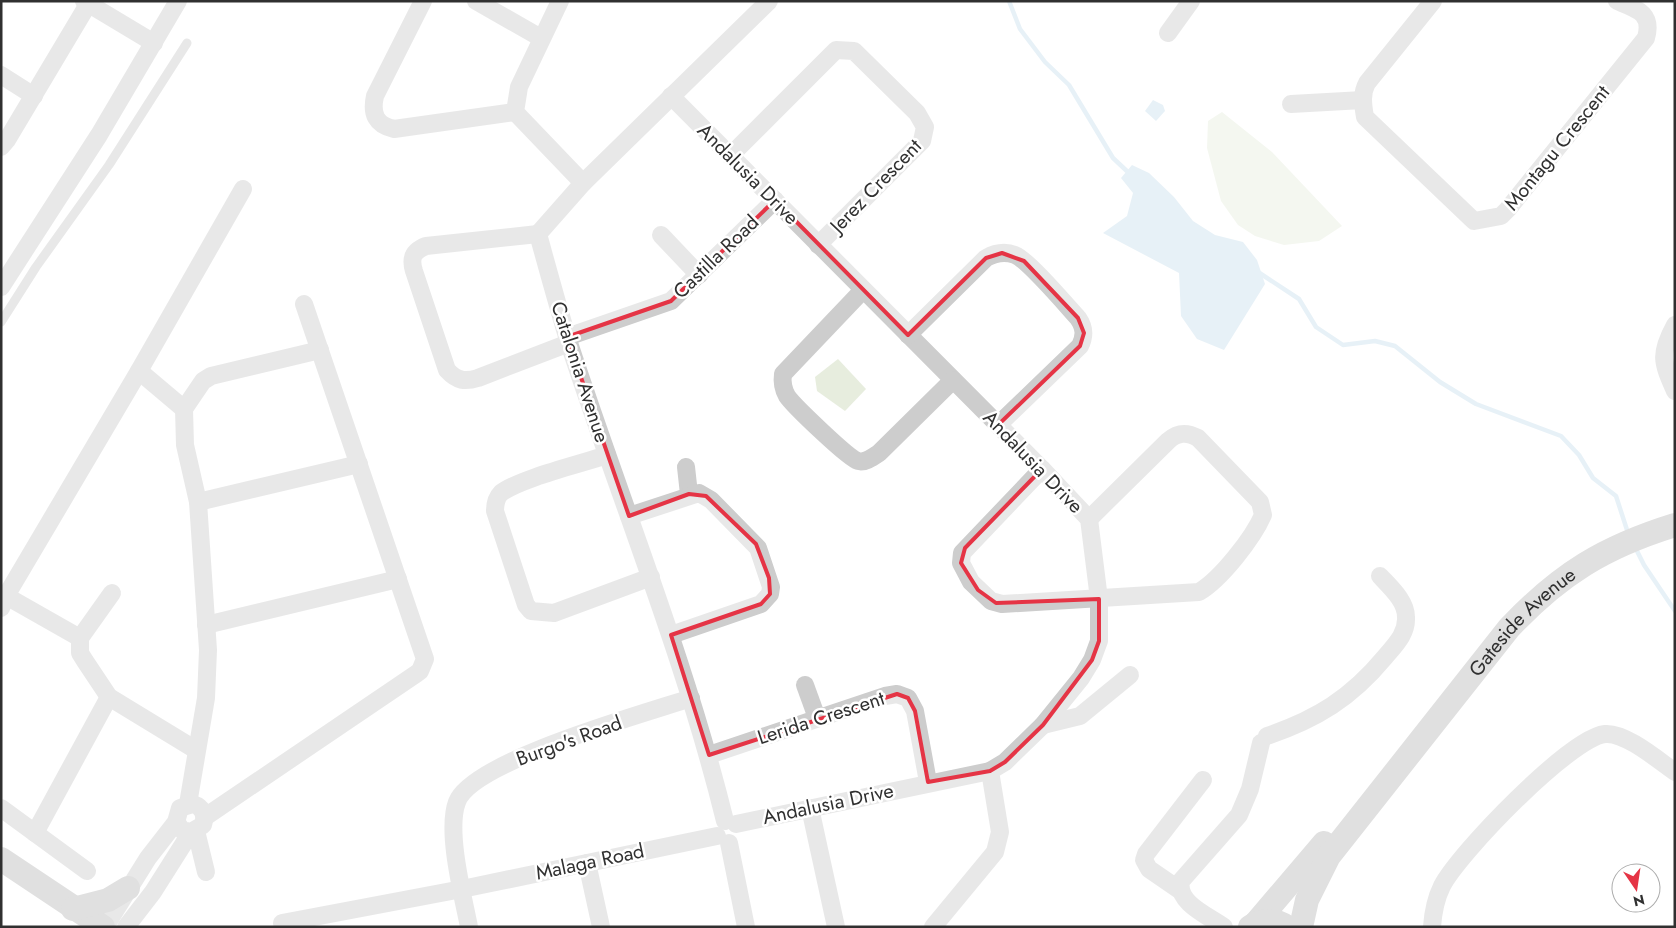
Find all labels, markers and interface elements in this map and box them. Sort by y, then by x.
street label: Montagu Crescent [1497,79,1617,217]
street label: Andalusia Drive [691,117,805,231]
street label: Jerez Crescent [822,132,928,242]
street label: Castilla Road [667,209,765,305]
street label: Catalonia Avenue [544,298,616,446]
street label: Andalusia Drive [976,404,1090,520]
street label: Gateside Avenue [1462,560,1582,683]
street label: Lerida Crescent [754,684,889,752]
street label: Burgo's Road [512,708,626,774]
street label: Andalusia Drive [760,776,896,832]
street label: Malaga Road [533,836,647,888]
north arrow [1611,863,1661,913]
text: N [1631,890,1647,912]

